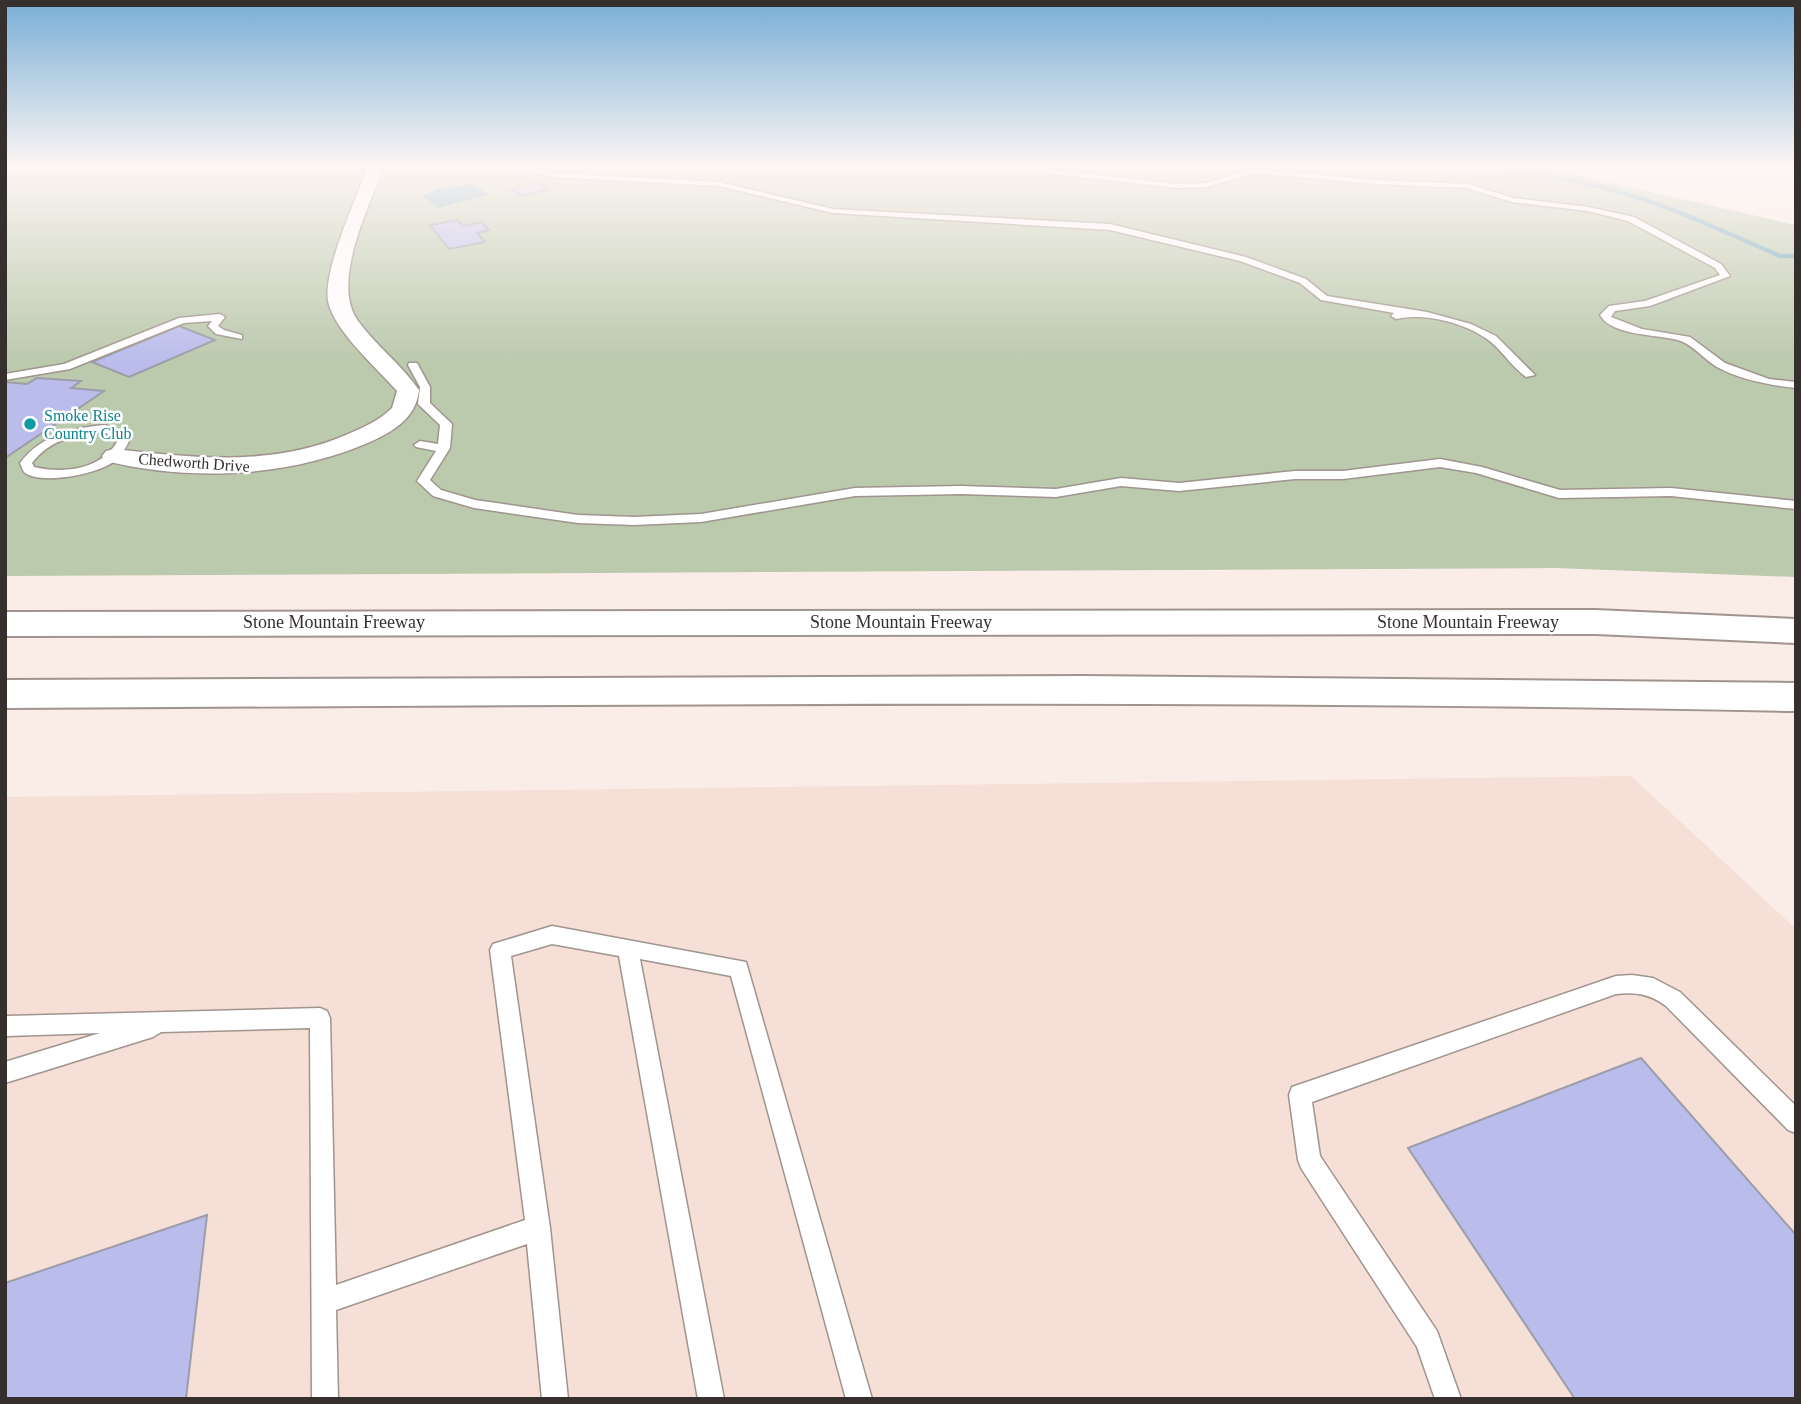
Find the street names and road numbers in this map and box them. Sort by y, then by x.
street label: Chedworth Drive [138,450,250,475]
street label: Stone Mountain Freeway [243,612,425,632]
street label: Stone Mountain Freeway [810,612,992,632]
street label: Stone Mountain Freeway [1377,612,1559,632]

